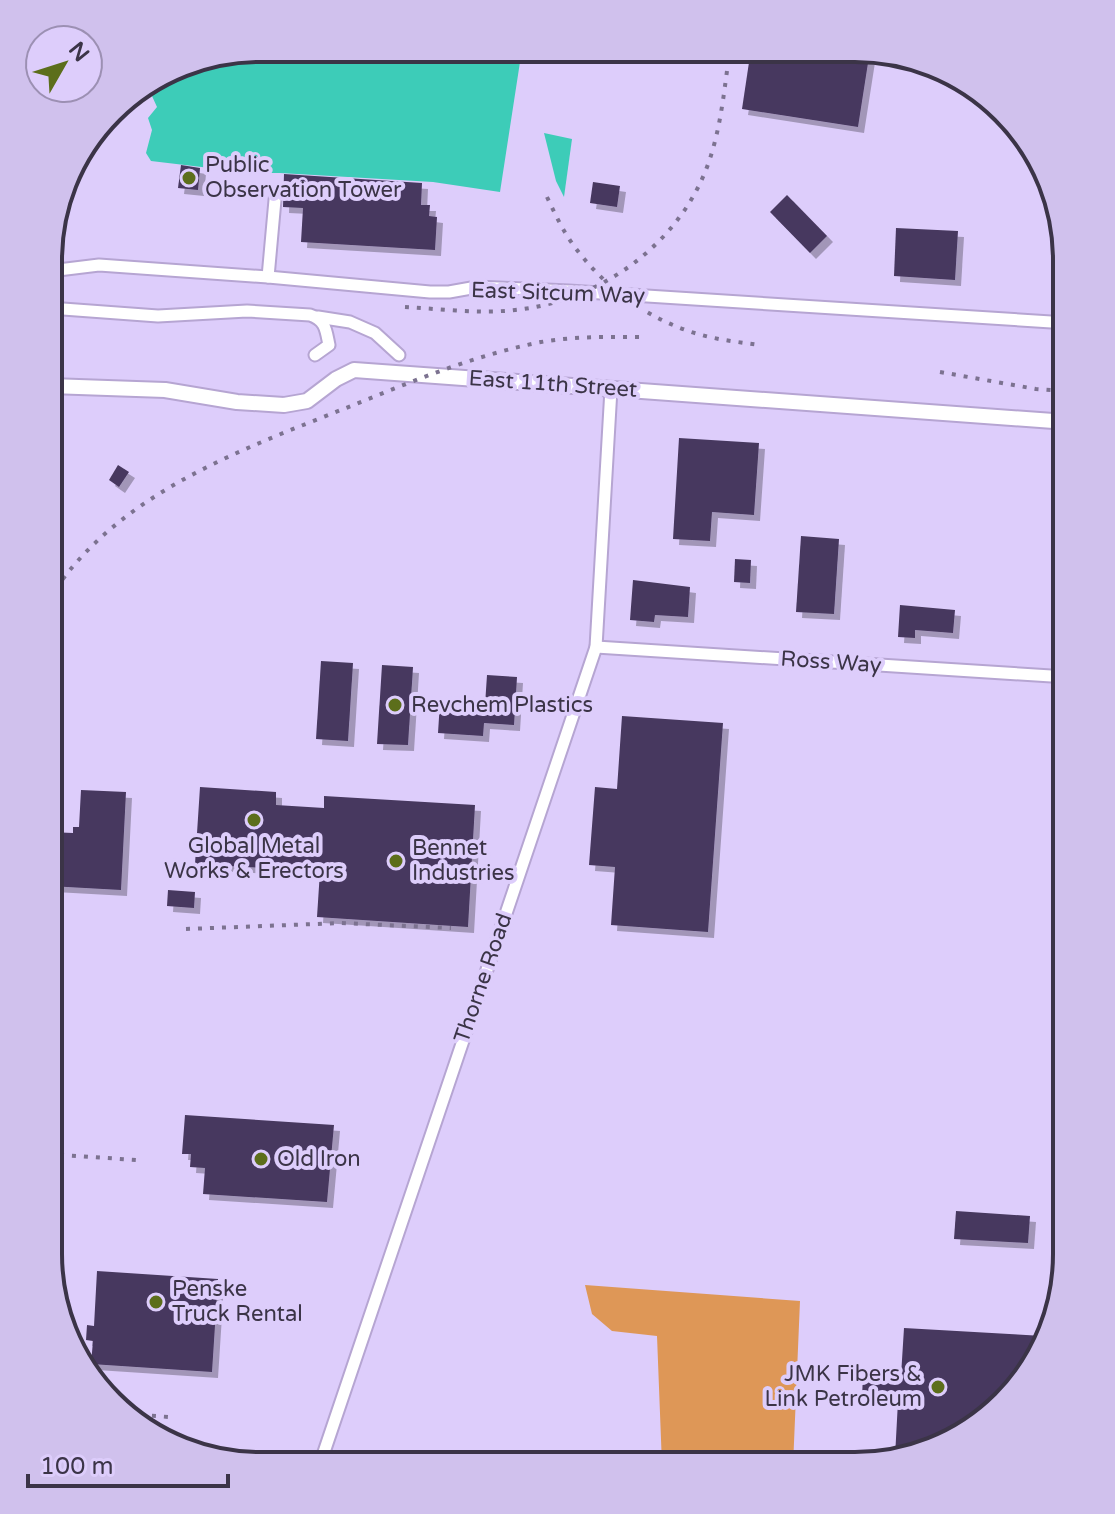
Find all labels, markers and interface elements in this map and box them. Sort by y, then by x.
north arrow [24,24,104,104]
text: N [63,37,94,67]
place label: Public Observation Tower [205,152,402,203]
marker: Public Observation Tower [180,169,198,187]
street label: East Sitcum Way [470,277,646,309]
street label: East 11th Street [468,365,638,403]
street label: Ross Way [780,646,883,679]
place label: Revchem Plastics [411,692,593,718]
marker: Revchem Plastics [386,696,404,714]
marker: Global Metal Works & Erectors [245,811,263,829]
place label: Global Metal Works & Erectors [164,833,344,884]
place label: Bennet Industries [412,835,515,886]
marker: Bennet Industries [387,852,405,870]
street label: Thorne Road [449,910,517,1046]
place label: Old Iron [277,1146,361,1172]
marker: Old Iron [252,1150,270,1168]
place label: Penske Truck Rental [172,1276,303,1327]
marker: Penske Truck Rental [147,1293,165,1311]
place label: JMK Fibers & Link Petroleum [764,1361,922,1412]
marker: JMK Fibers & Link Petroleum [929,1378,947,1396]
scale bar [28,1438,228,1488]
text: 100 m [40,1452,114,1481]

